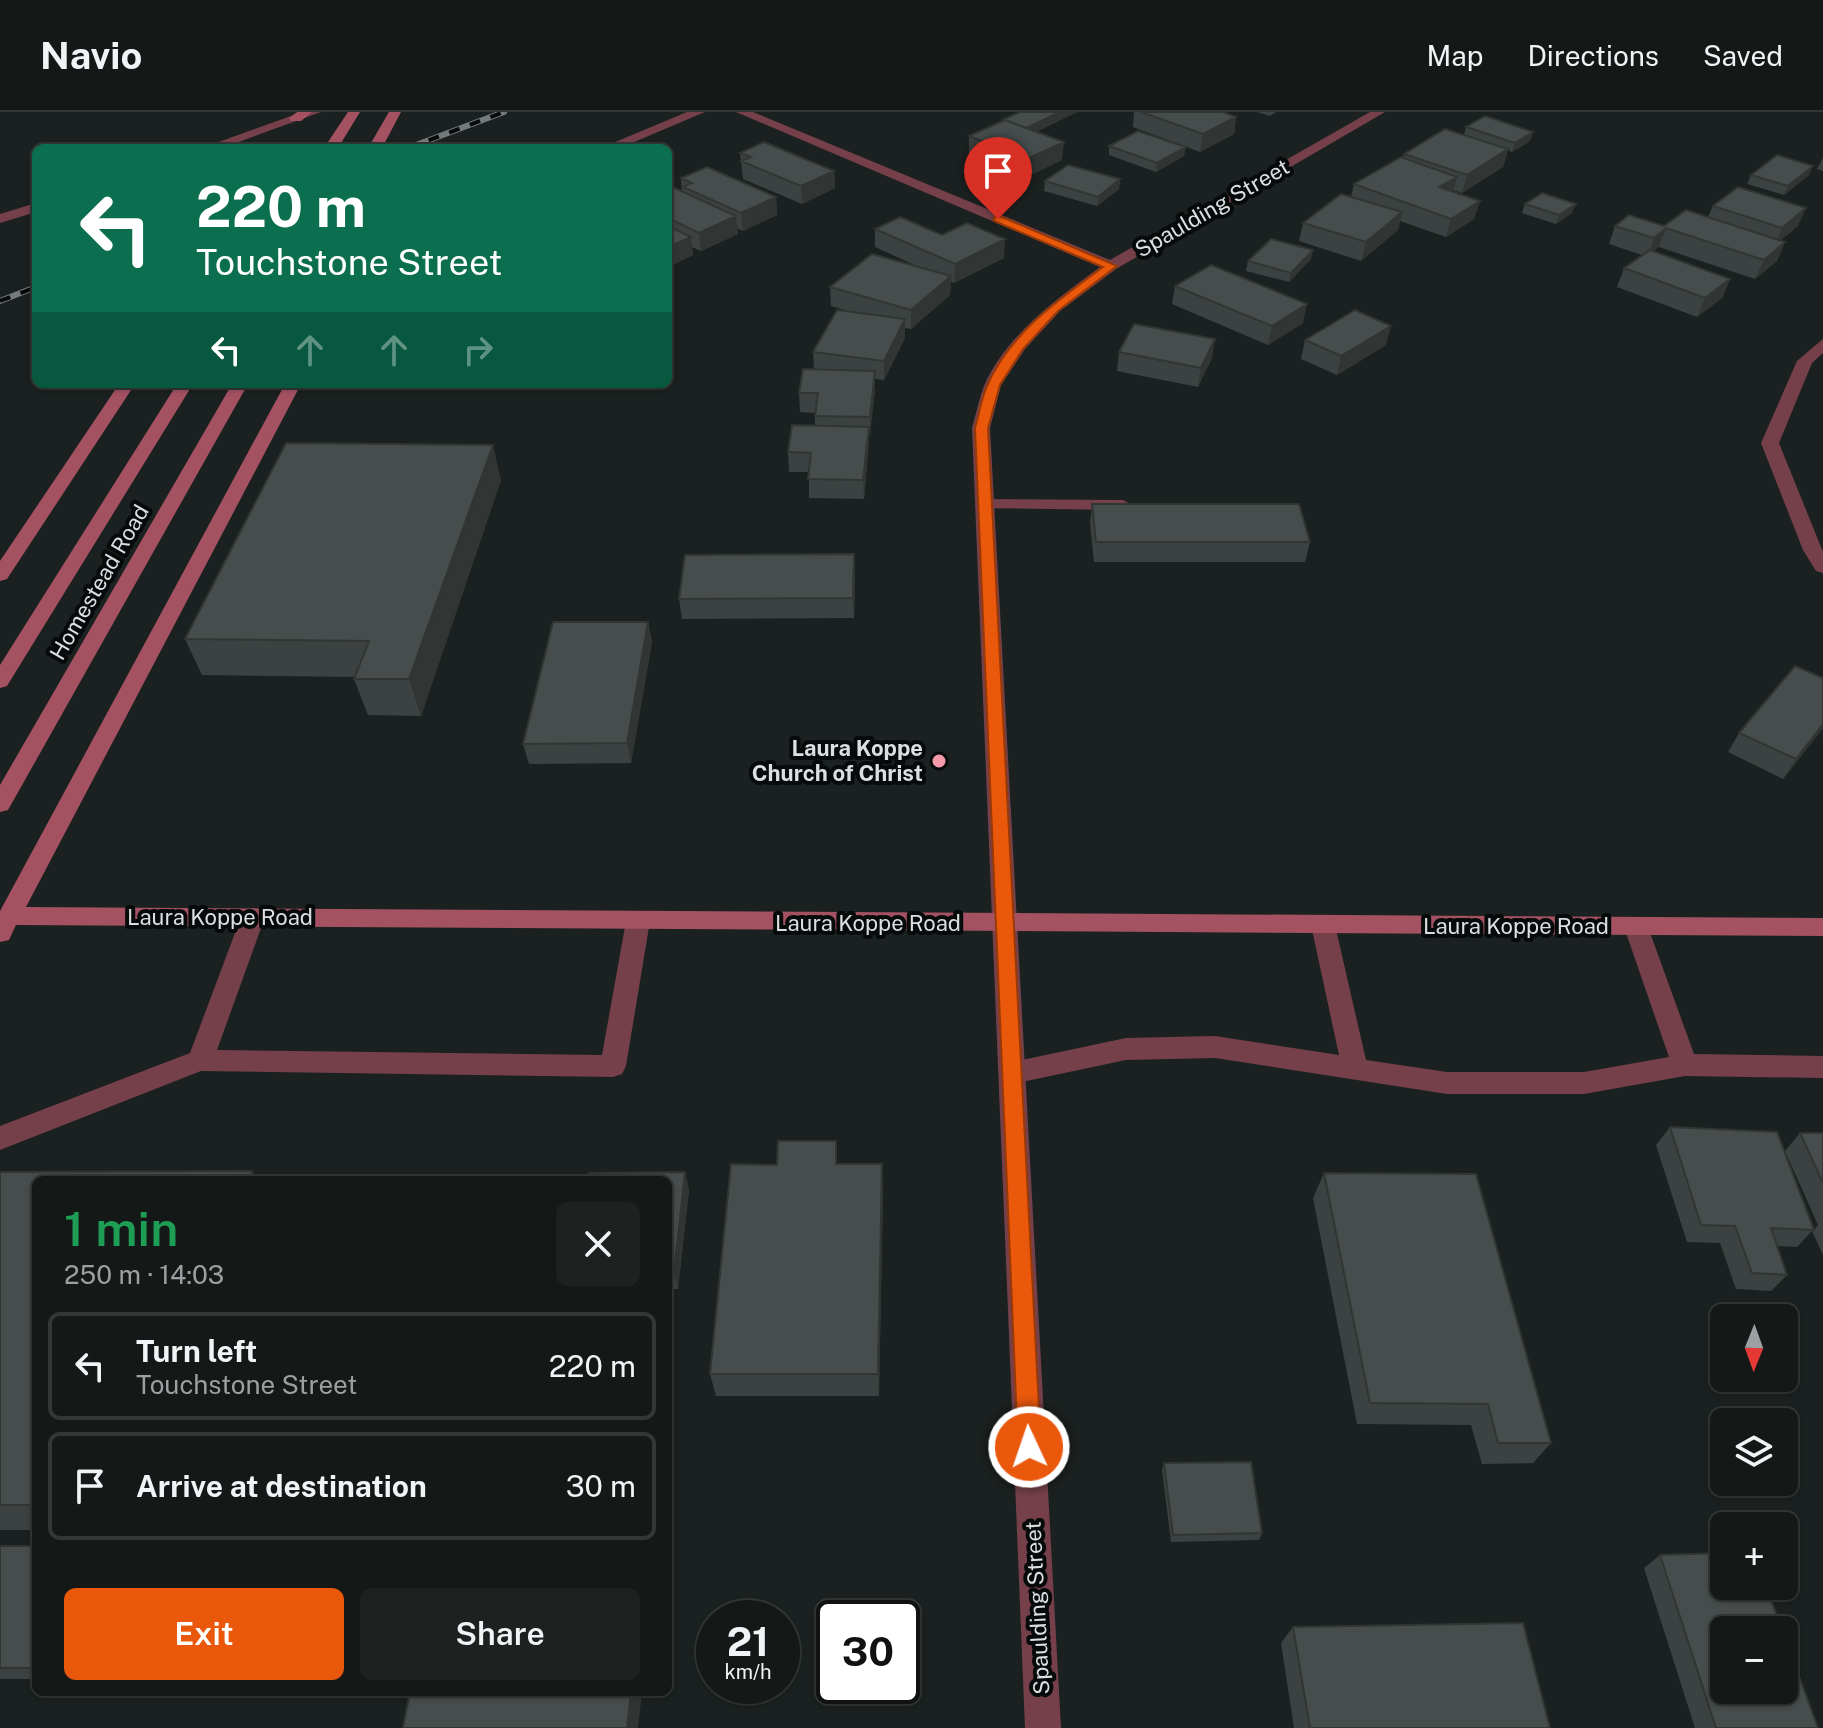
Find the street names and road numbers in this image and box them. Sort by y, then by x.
street label: Spaulding Street [1130,153,1294,263]
street label: Homestead Road [44,500,154,664]
street label: Laura Koppe Road [127,904,313,930]
street label: Laura Koppe Road [775,910,961,936]
street label: Laura Koppe Road [1423,913,1609,939]
street label: Spaulding Street [1019,1521,1055,1695]

